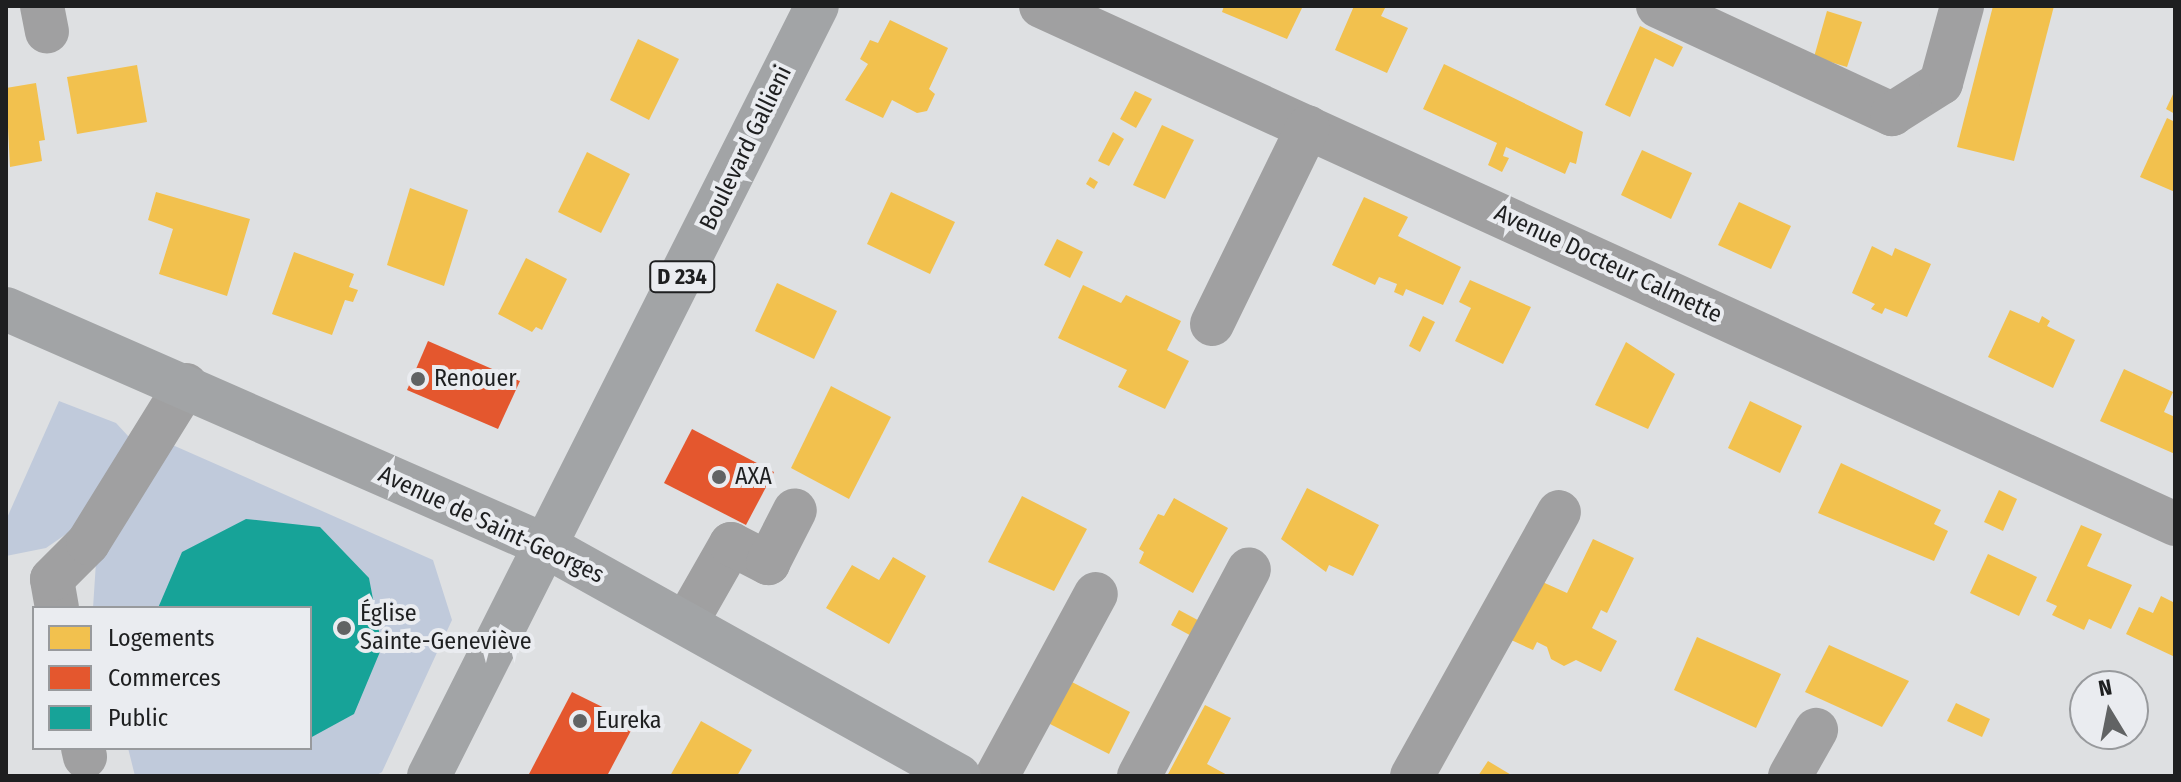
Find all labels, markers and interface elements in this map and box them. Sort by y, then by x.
street label: Boulevard Gallieni [694,61,798,235]
street label: Avenue Docteur Calmette [1490,199,1726,329]
road number: D 234 [648,259,716,295]
place label: Renouer [434,365,517,393]
marker: Renouer [409,370,427,388]
street label: Avenue de Saint-Georges [374,460,608,590]
place label: AXA [735,463,772,491]
marker: AXA [710,468,728,486]
place label: Église Sainte-Geneviève [360,600,532,656]
legend [32,606,312,750]
marker: Église Sainte-Geneviève [335,619,353,637]
text: Logements [108,624,215,652]
text: Commerces [108,664,221,692]
north arrow [2069,670,2149,750]
text: N [2096,673,2114,702]
text: Public [108,704,168,732]
place label: Eureka [596,707,662,735]
marker: Eureka [571,712,589,730]

